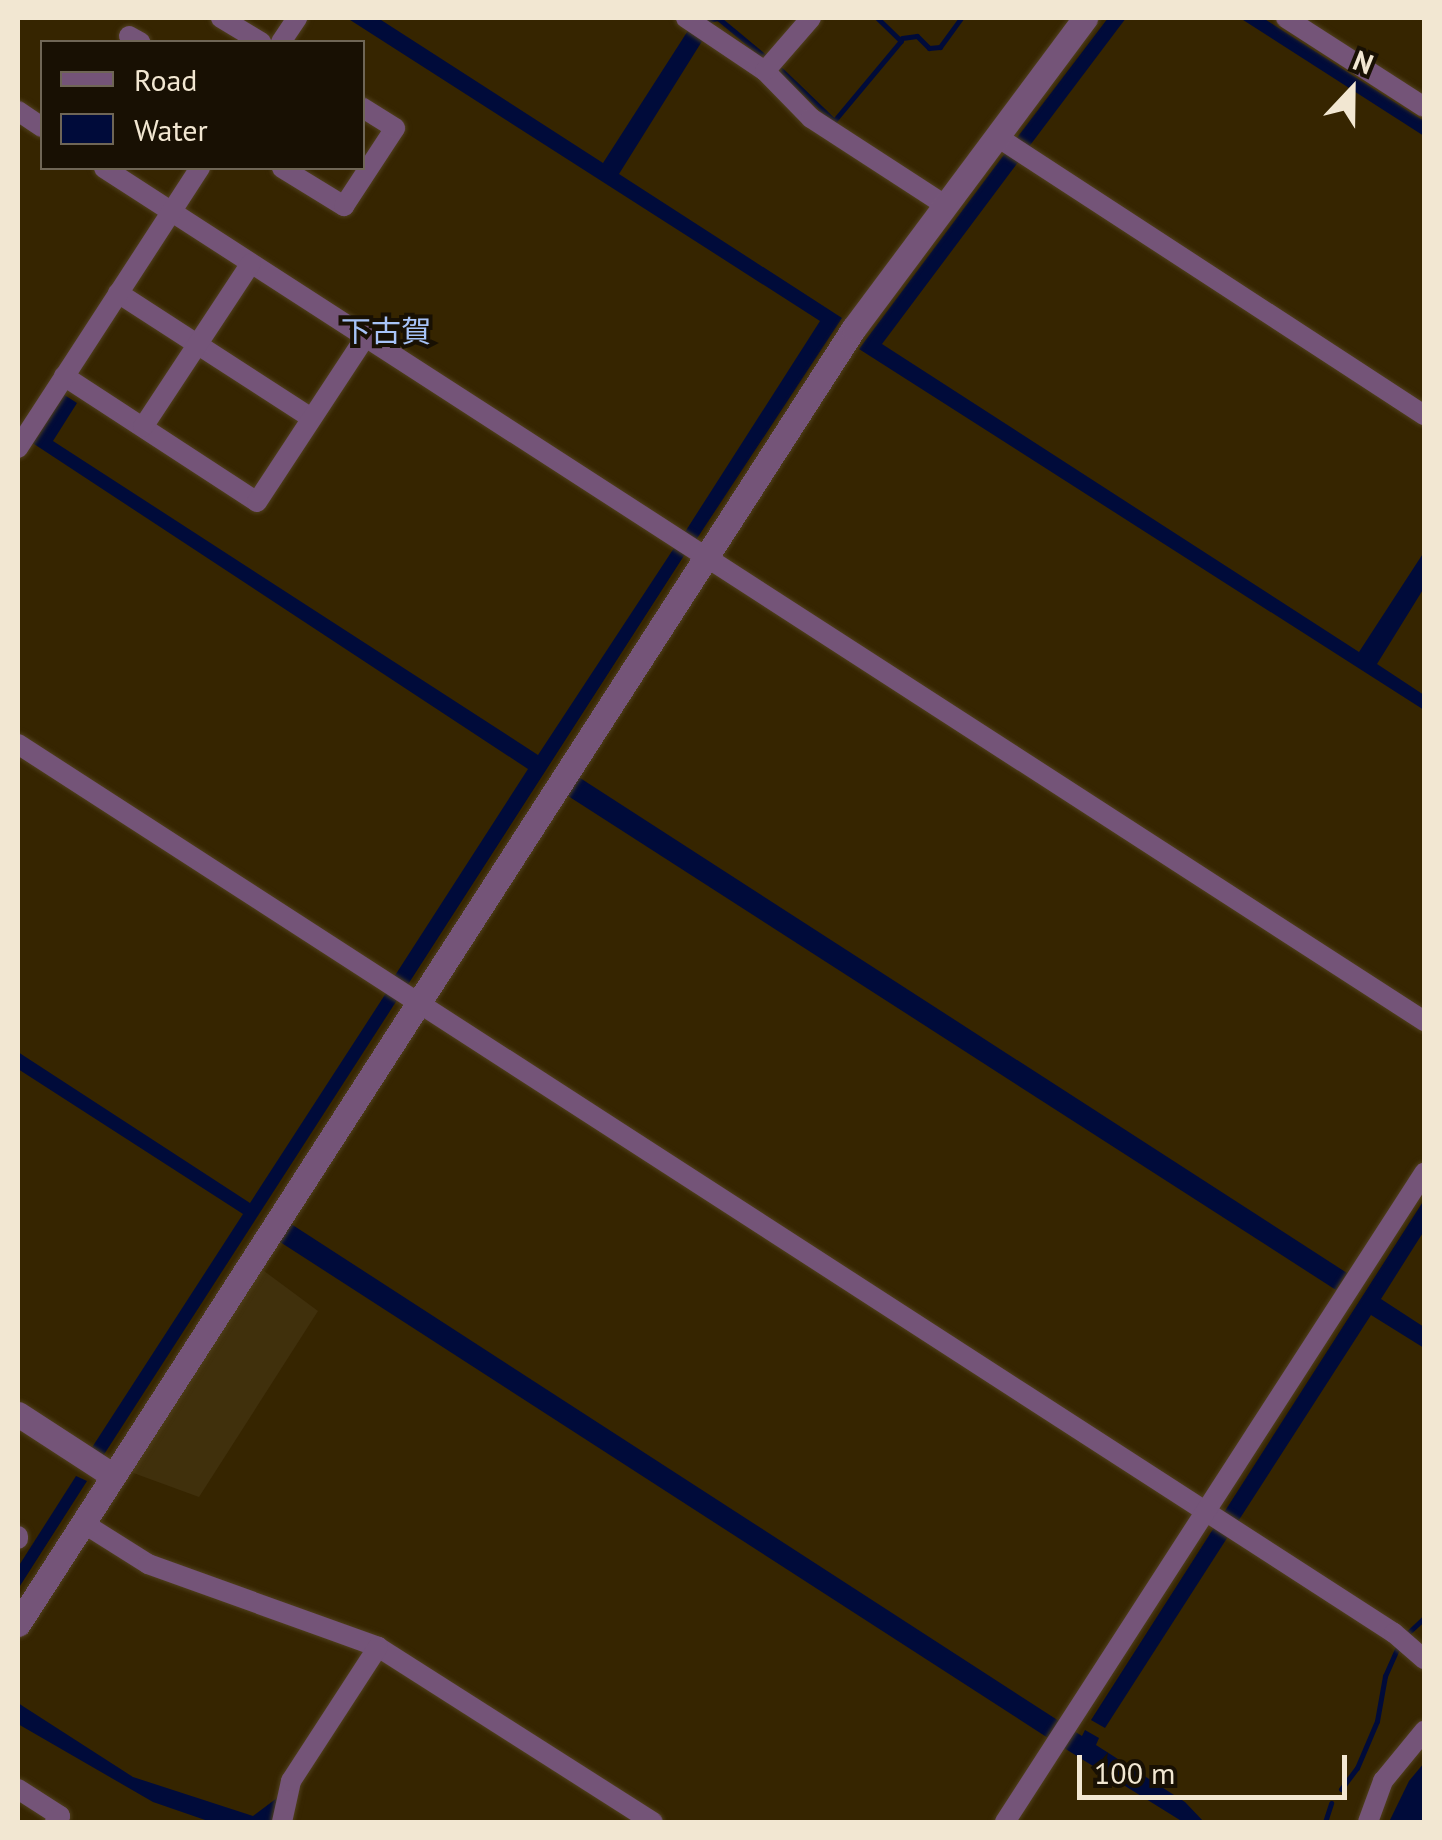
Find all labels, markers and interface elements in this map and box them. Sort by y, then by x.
legend [40,40,365,170]
north arrow [1302,40,1402,140]
text: N [1348,41,1379,82]
text: Road [134,60,198,99]
text: Water [134,110,208,149]
district label: 下古賀 [341,313,431,349]
scale bar [1082,1735,1352,1797]
text: 100 m [1094,1753,1175,1792]

